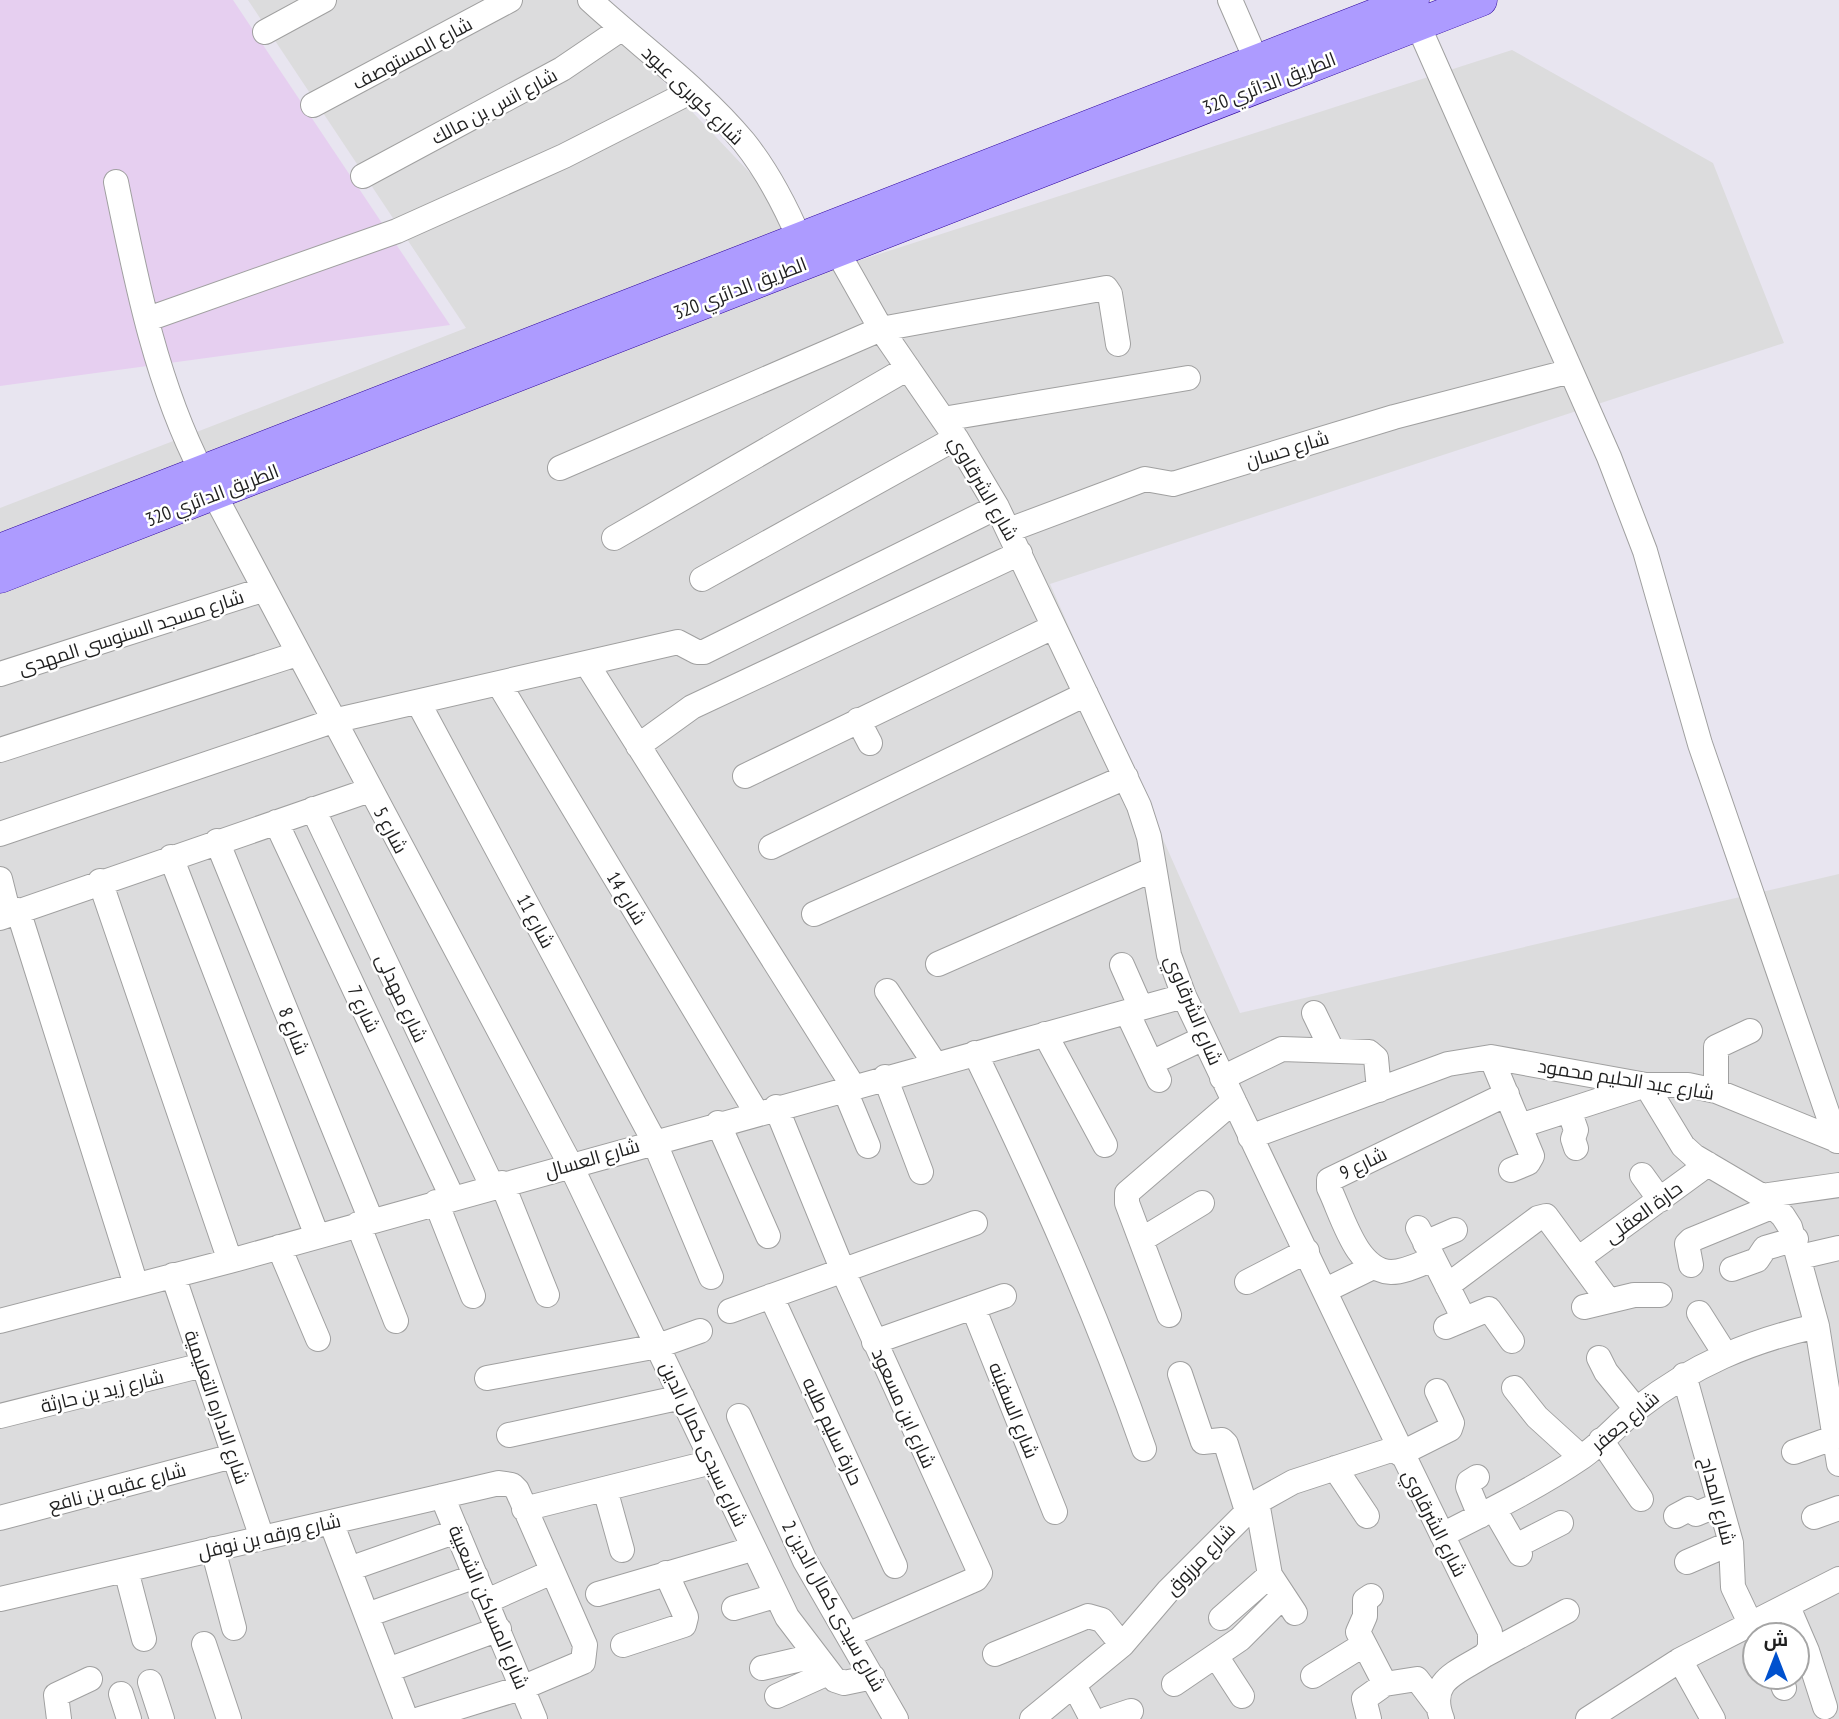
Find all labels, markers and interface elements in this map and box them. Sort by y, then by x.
street label: شارع المستوصف [348,11,477,96]
street label: شارع كوبرى عبود [636,40,749,151]
street label: الطريق الدائري 320 [1199,47,1340,122]
street label: شارع انس بن مالك [427,63,562,151]
street label: الطريق الدائري 320 [670,252,811,327]
street label: شارع حسان [1242,425,1332,475]
street label: شارع الشرقاوي [942,431,1024,546]
street label: الطريق الدائري 320 [142,459,283,534]
street label: شارع مسجد السنوسى المهدى [15,584,247,682]
street label: شارع 5 [367,803,413,858]
street label: شارع 14 [600,867,652,930]
street label: شارع 11 [510,890,560,953]
street label: شارع مهدلى [369,950,433,1047]
street label: شارع الشرقاوي [1157,951,1228,1070]
street label: شارع 7 [341,982,385,1037]
street label: شارع 8 [272,1004,314,1059]
street label: شارع عبد الحليم محمود [1536,1053,1716,1107]
street label: شارع العسال [542,1133,643,1185]
street label: شارع 9 [1336,1141,1391,1186]
street label: حارة العقلى [1599,1176,1687,1248]
street label: شارع الاداره التعليمية [177,1327,255,1488]
street label: شارع ابن مسعود [865,1344,941,1473]
street label: شارع سيدى كمال الدين [653,1358,753,1531]
street label: شارع السفينه [982,1358,1044,1462]
street label: شارع زيد بن حارثة [38,1364,167,1420]
street label: حارة سليم طلبه [796,1373,868,1490]
street label: شارع جعفر [1585,1386,1665,1459]
street label: شارع المداح [1693,1454,1741,1548]
street label: شارع عقبه بن نافع [46,1457,189,1519]
street label: شارع الشرقاوي [1395,1465,1472,1582]
street label: شارع ورقه بن نوفل [195,1508,343,1566]
street label: شارع سيدى كمال الدين 2 [775,1516,891,1697]
street label: شارع مرزوق [1160,1518,1241,1601]
street label: شارع المساكن الشعبية [442,1521,534,1693]
north arrow [1741,1621,1811,1691]
text: ش [1764,1627,1788,1651]

